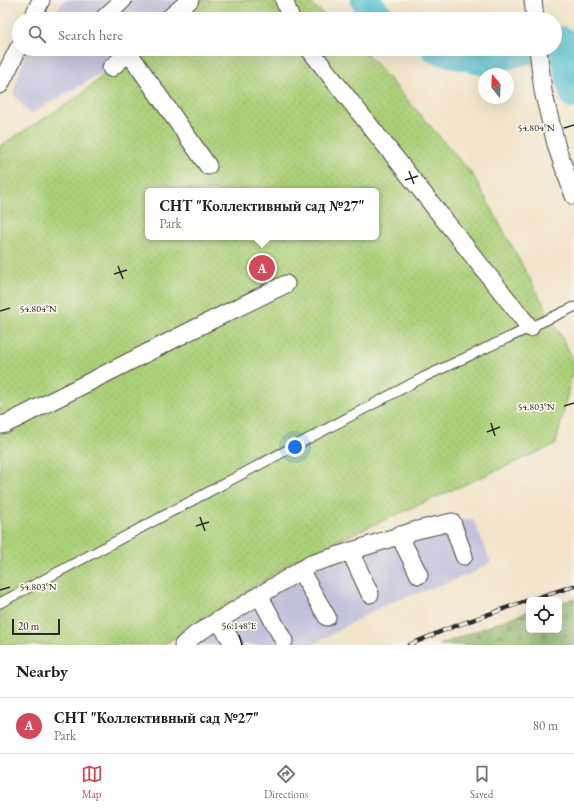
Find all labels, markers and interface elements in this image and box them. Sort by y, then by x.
search box [12,12,562,56]
icon: search [26,23,48,45]
text: Search here [58,25,123,44]
north arrow [478,68,514,104]
text: 54.804°N [517,121,555,134]
popup [145,188,379,240]
text: СНТ "Коллективный сад №27" [159,196,365,215]
text: Park [159,215,182,232]
pin: A [249,253,275,283]
text: 54.804°N [19,302,57,315]
text: 54.803°N [517,400,555,413]
your location [285,437,305,457]
text: 54.803°N [19,580,57,593]
map controls [526,597,562,633]
button: locate [526,597,562,633]
scale bar [12,617,60,636]
text: 20 m [18,619,39,633]
text: 56.148°E [222,619,257,632]
text: Nearby [16,660,68,682]
text: СНТ "Коллективный сад №27" [54,708,259,727]
text: A [24,717,34,734]
text: 80 m [533,717,558,734]
text: Park [54,727,76,744]
tab: Map [81,763,103,801]
tab: Directions [264,763,308,801]
tab: Saved [470,763,493,801]

